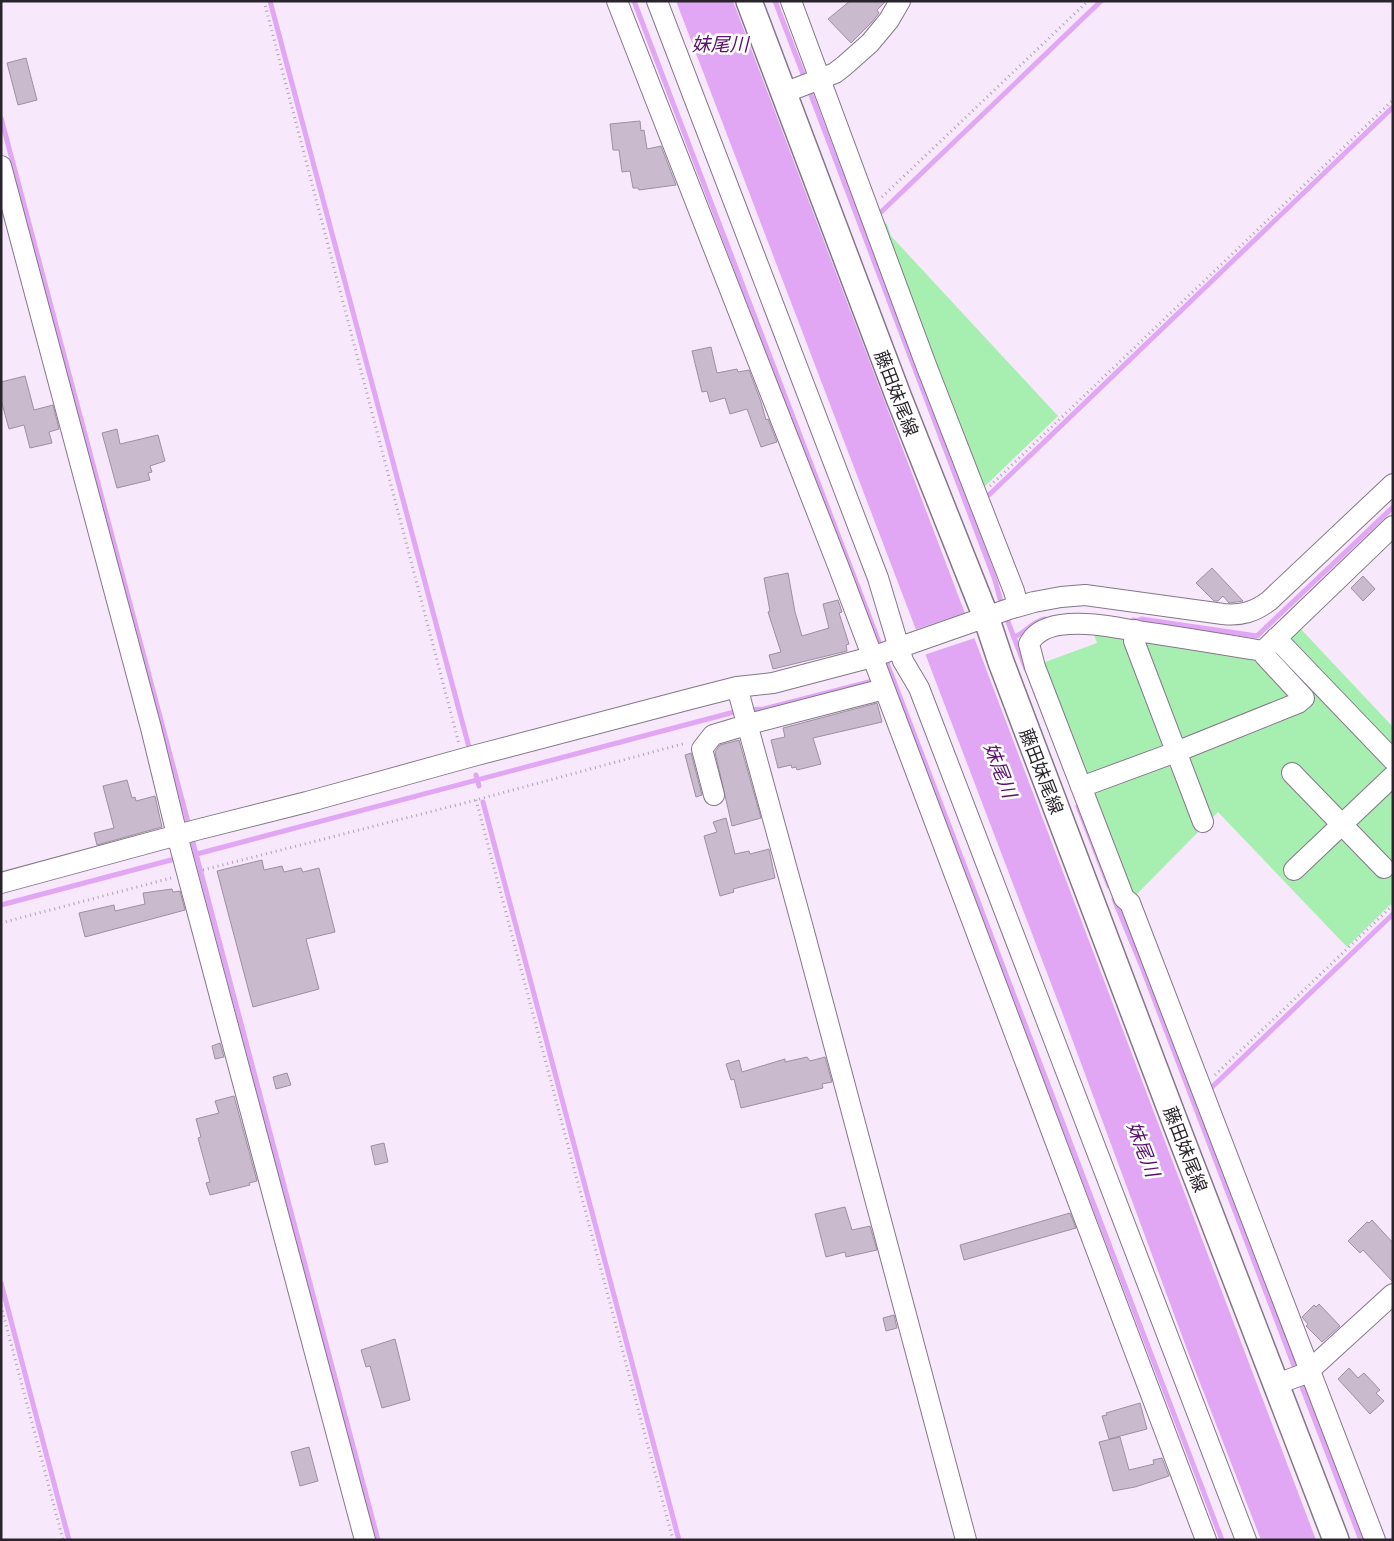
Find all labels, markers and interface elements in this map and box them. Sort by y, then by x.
water label: 妹尾川 [691,32,750,55]
street label: 藤田妹尾線 [871,347,923,439]
street label: 藤田妹尾線 [1016,725,1068,817]
water label: 妹尾川 [980,739,1023,803]
street label: 藤田妹尾線 [1160,1103,1212,1195]
water label: 妹尾川 [1123,1118,1166,1182]

